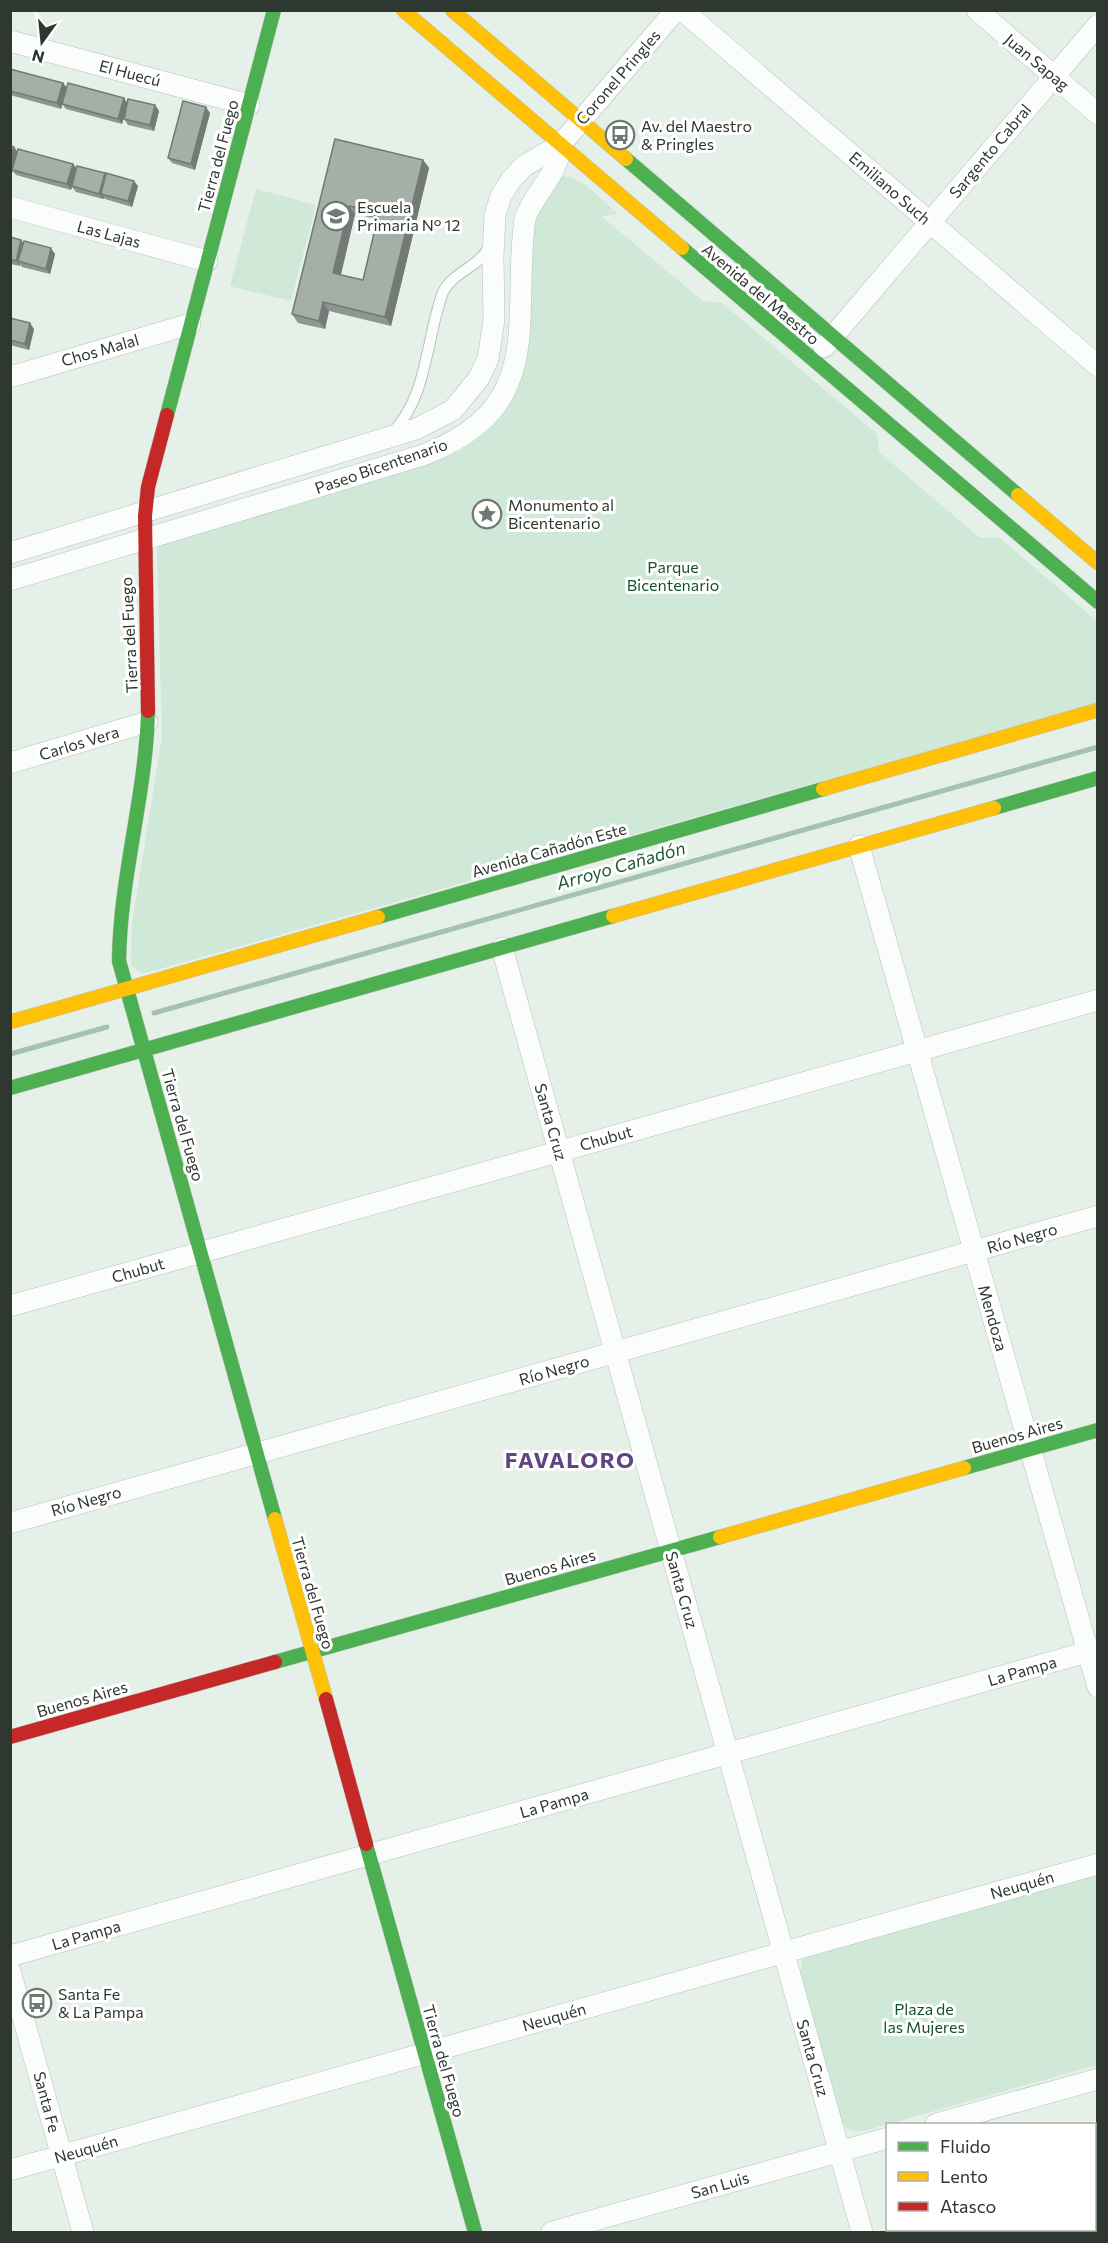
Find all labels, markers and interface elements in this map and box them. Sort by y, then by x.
north arrow [12,12,72,72]
street label: Coronel Pringles [571,25,664,128]
street label: Juan Sapag [1001,29,1074,94]
text: N [30,46,46,68]
street label: El Huecú [97,55,163,90]
street label: Tierra del Fuego [193,97,242,214]
street label: Sargento Cabral [945,100,1034,202]
place label: Av. del Maestro & Pringles [641,116,752,153]
bus stop icon: Av. del Maestro & Pringles [604,119,636,151]
street label: Emiliano Such [846,147,935,228]
place label: Escuela Primaria N° 12 [357,197,460,234]
school or university icon: Escuela Primaria N° 12 [320,200,352,232]
street label: Las Lajas [75,216,143,251]
street label: Avenida del Maestro [699,239,824,348]
street label: Chos Malal [59,329,141,370]
street label: Paseo Bicentenario [312,434,450,497]
place label: Monumento al Bicentenario [508,495,614,532]
place icon: Monumento al Bicentenario [471,498,503,530]
park label: Parque Bicentenario [627,557,719,594]
street label: Tierra del Fuego [116,577,141,693]
street label: Carlos Vera [37,721,121,764]
street label: Avenida Cañadón Este [469,818,628,881]
water label: Arroyo Cañadón [553,836,688,894]
street label: Tierra del Fuego [158,1066,209,1183]
street label: Santa Cruz [531,1081,572,1163]
street label: Chubut [577,1121,635,1154]
street label: Río Negro [984,1218,1059,1257]
street label: Chubut [109,1253,167,1286]
street label: Mendoza [975,1283,1012,1353]
street label: Río Negro [516,1350,591,1389]
street label: Buenos Aires [969,1412,1064,1457]
district label: FAVALORO [505,1446,635,1473]
street label: Río Negro [48,1481,123,1520]
street label: Tierra del Fuego [288,1534,339,1651]
street label: Buenos Aires [502,1544,597,1589]
street label: Santa Cruz [662,1549,703,1631]
street label: La Pampa [985,1652,1059,1689]
street label: Buenos Aires [34,1676,129,1721]
street label: La Pampa [517,1784,591,1821]
street label: Neuquén [988,1866,1056,1903]
street label: La Pampa [49,1916,123,1953]
place label: Santa Fe & La Pampa [58,1984,144,2021]
bus stop icon: Santa Fe & La Pampa [21,1987,53,2019]
street label: Neuquén [520,1998,588,2035]
park label: Plaza de las Mujeres [883,1999,965,2036]
street label: Tierra del Fuego [419,2002,470,2119]
street label: Santa Cruz [793,2017,834,2099]
street label: Santa Fe [30,2069,65,2134]
legend [886,2123,1096,2231]
street label: Neuquén [52,2130,120,2167]
text: Fluido [940,2135,991,2157]
text: Lento [940,2165,988,2187]
street label: San Luis [689,2167,751,2202]
text: Atasco [940,2195,996,2217]

